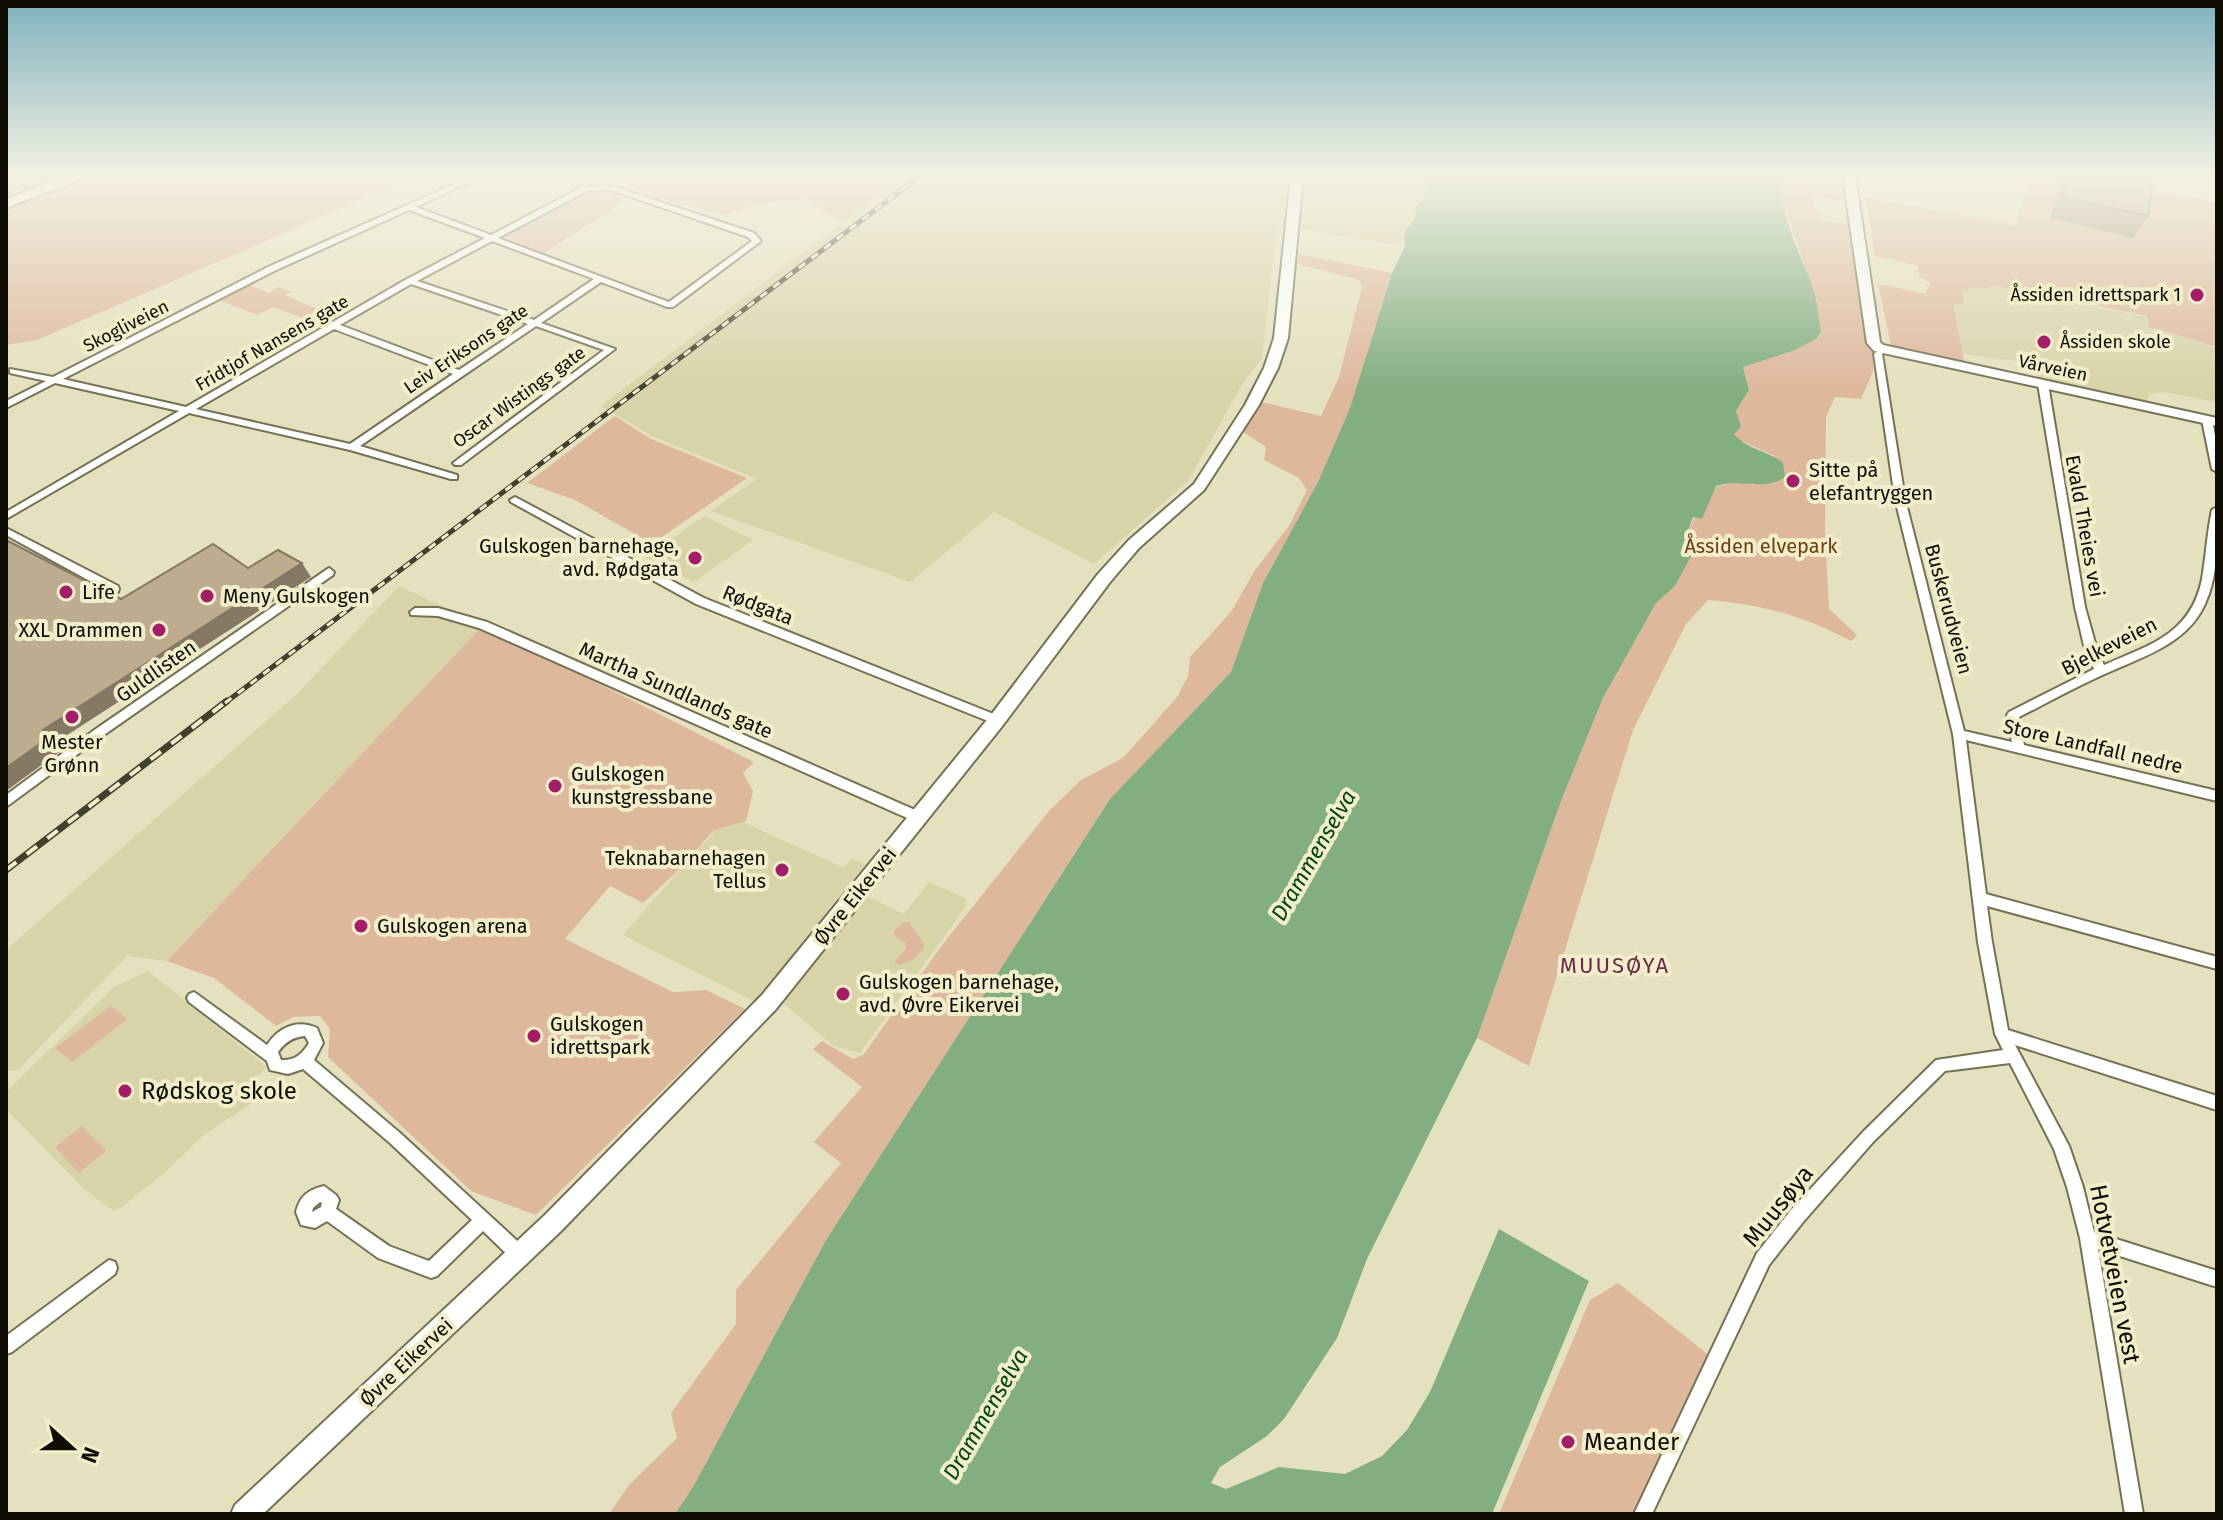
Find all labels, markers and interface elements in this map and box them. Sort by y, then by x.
place label: Åssiden idrettspark 1 [2011,283,2181,306]
marker: Åssiden idrettspark 1 [2188,286,2206,304]
street label: Fridtjof Nansens gate [191,290,353,396]
street label: Skogliveien [80,295,172,357]
street label: Leiv Eriksons gate [400,299,532,399]
place label: Åssiden skole [2060,330,2171,353]
marker: Åssiden skole [2035,333,2053,351]
street label: Oscar Wistings gate [448,342,590,452]
street label: Vårveien [2016,350,2090,386]
street label: Evald Theies vei [2061,453,2109,599]
place label: Sitte på elefantryggen [1809,458,1933,505]
marker: Sitte på elefantryggen [1784,472,1802,490]
park label: Åssiden elvepark [1684,533,1838,558]
place label: Gulskogen barnehage, avd. Rødgata [479,534,679,581]
street label: Buskerudveien [1920,541,1978,677]
marker: Gulskogen barnehage, avd. Rødgata [686,549,704,567]
place label: Life [82,580,115,604]
street label: Rødgata [719,580,797,630]
marker: Life [57,583,75,601]
place label: Meny Gulskogen [223,584,370,608]
marker: Meny Gulskogen [198,587,216,605]
street label: Bjelkeveien [2057,612,2161,680]
place label: XXL Drammen [18,618,143,642]
marker: XXL Drammen [150,621,168,639]
street label: Guldlisten [111,635,201,707]
street label: Martha Sundlands gate [576,636,776,744]
marker: Mester Grønn [63,708,81,726]
street label: Store Landfall nedre [2001,714,2185,778]
place label: Mester Grønn [41,730,103,777]
place label: Gulskogen kunstgressbane [571,762,713,809]
marker: Gulskogen kunstgressbane [546,777,564,795]
water label: Drammenselva [1265,785,1362,925]
street label: Øvre Eikervei [808,842,902,950]
place label: Teknabarnehagen Tellus [605,846,766,893]
marker: Teknabarnehagen Tellus [773,861,791,879]
place label: Gulskogen arena [377,914,528,938]
marker: Gulskogen arena [352,917,370,935]
district label: MUUSØYA [1560,952,1670,979]
place label: Gulskogen barnehage, avd. Øvre Eikervei [859,970,1059,1017]
marker: Gulskogen barnehage, avd. Øvre Eikervei [834,985,852,1003]
place label: Gulskogen idrettspark [550,1012,651,1059]
marker: Gulskogen idrettspark [525,1027,543,1045]
place label: Rødskog skole [141,1077,297,1105]
marker: Rødskog skole [116,1082,134,1100]
street label: Muusøya [1737,1160,1819,1252]
street label: Hotvetveien vest [2084,1182,2146,1366]
street label: Øvre Eikervei [355,1313,457,1411]
water label: Drammenselva [937,1344,1034,1484]
north arrow [32,1408,112,1488]
place label: Meander [1584,1428,1680,1456]
marker: Meander [1559,1433,1577,1451]
text: N [75,1443,105,1467]

